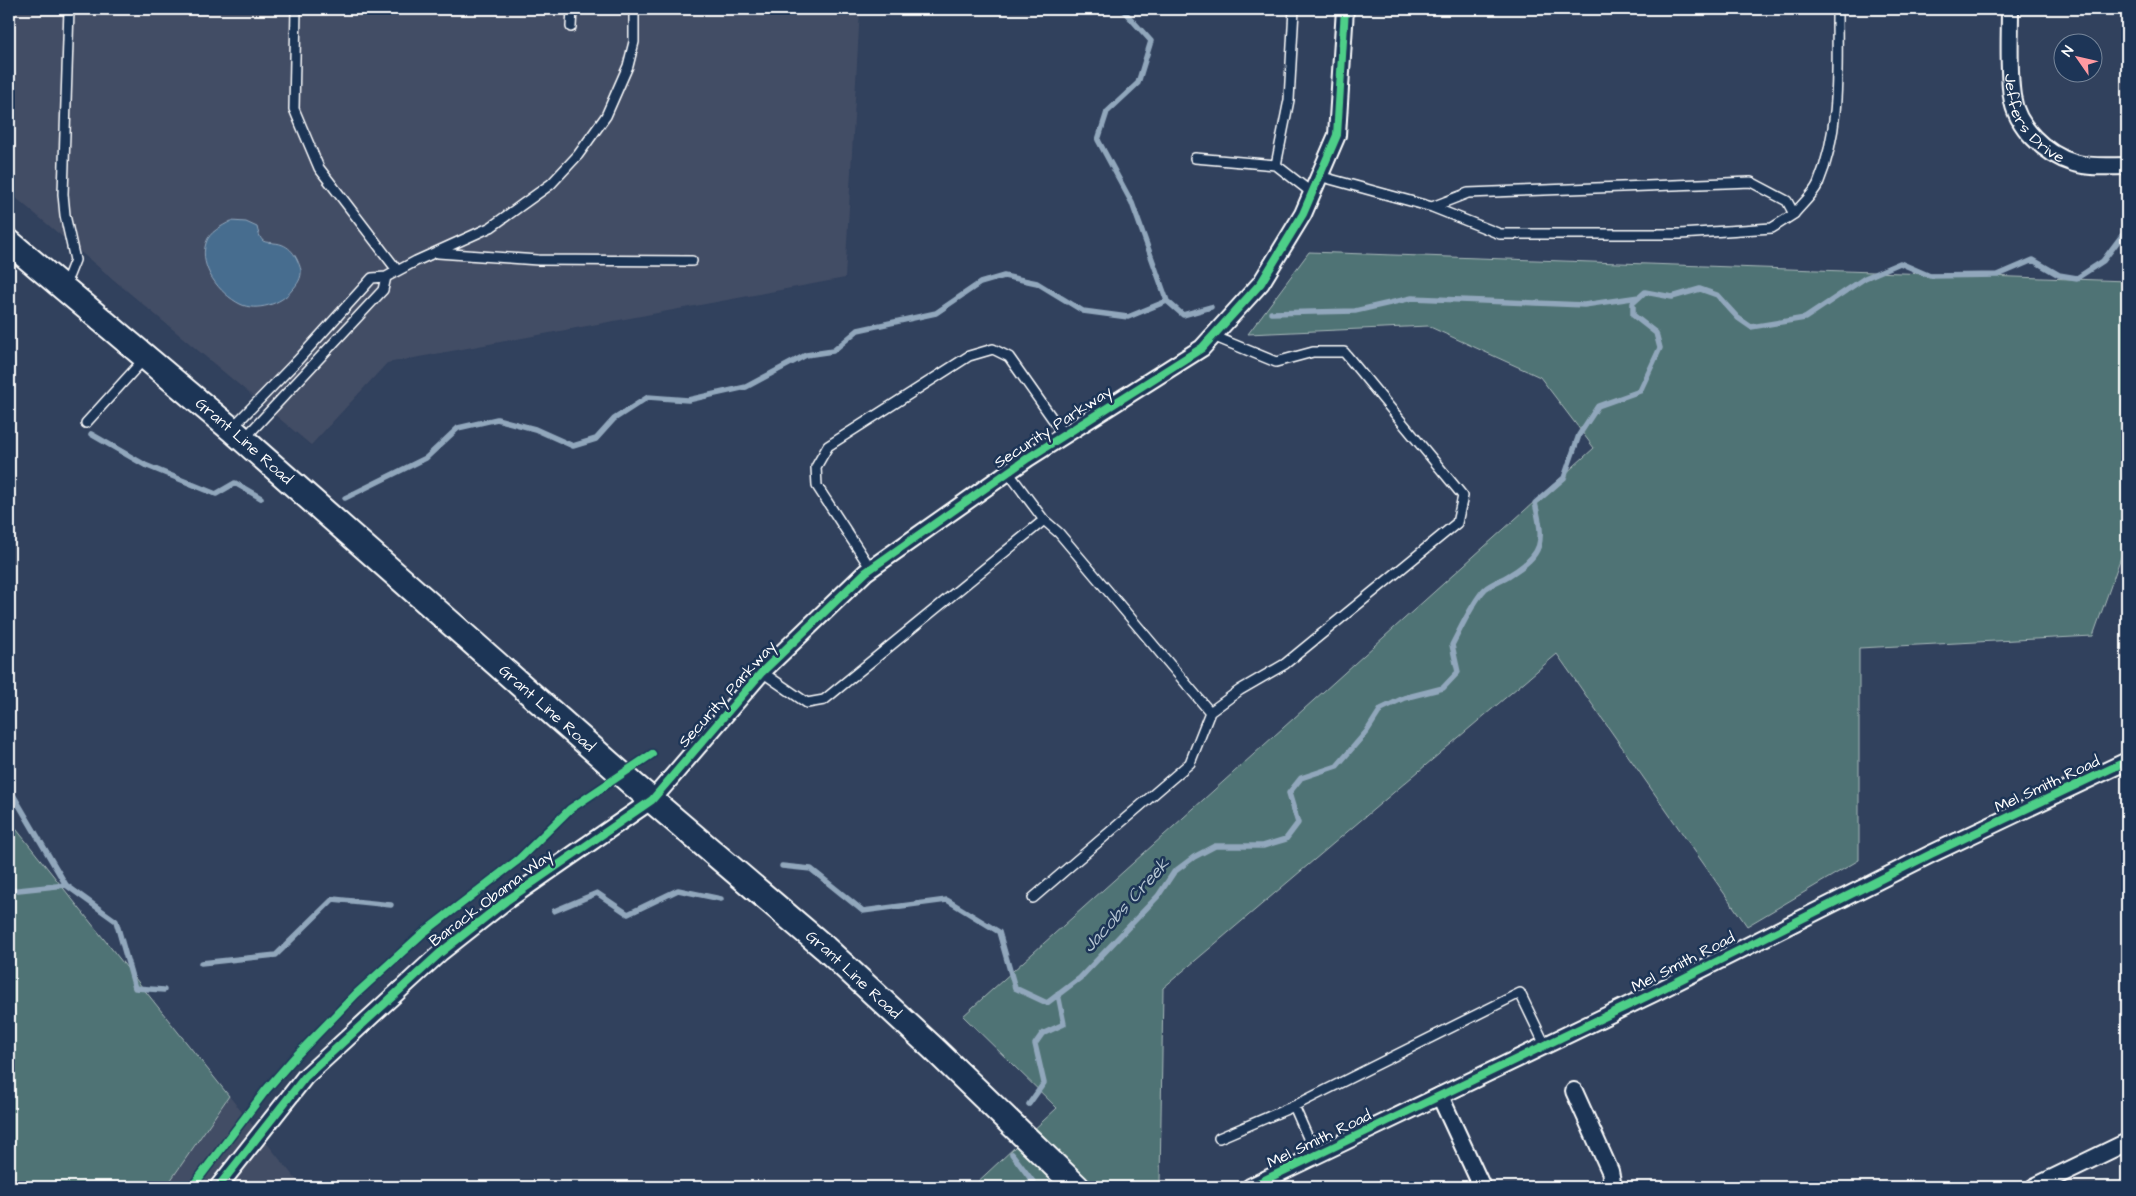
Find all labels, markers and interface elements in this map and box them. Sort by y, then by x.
north arrow [2054,32,2104,82]
text: N [2057,42,2079,61]
street label: Jeffers Drive [1999,73,2069,169]
street label: Security Parkway [990,380,1117,474]
street label: Grant Line Road [191,393,297,489]
street label: Security Parkway [673,636,782,753]
street label: Grant Line Road [494,660,600,757]
street label: Mel Smith Road [1991,750,2103,818]
street label: Barack Obama Way [425,844,558,953]
water label: Jacobs Creek [1077,851,1176,958]
street label: Grant Line Road [801,925,906,1024]
street label: Mel Smith Road [1627,926,1739,998]
street label: Mel Smith Road [1263,1104,1375,1174]

